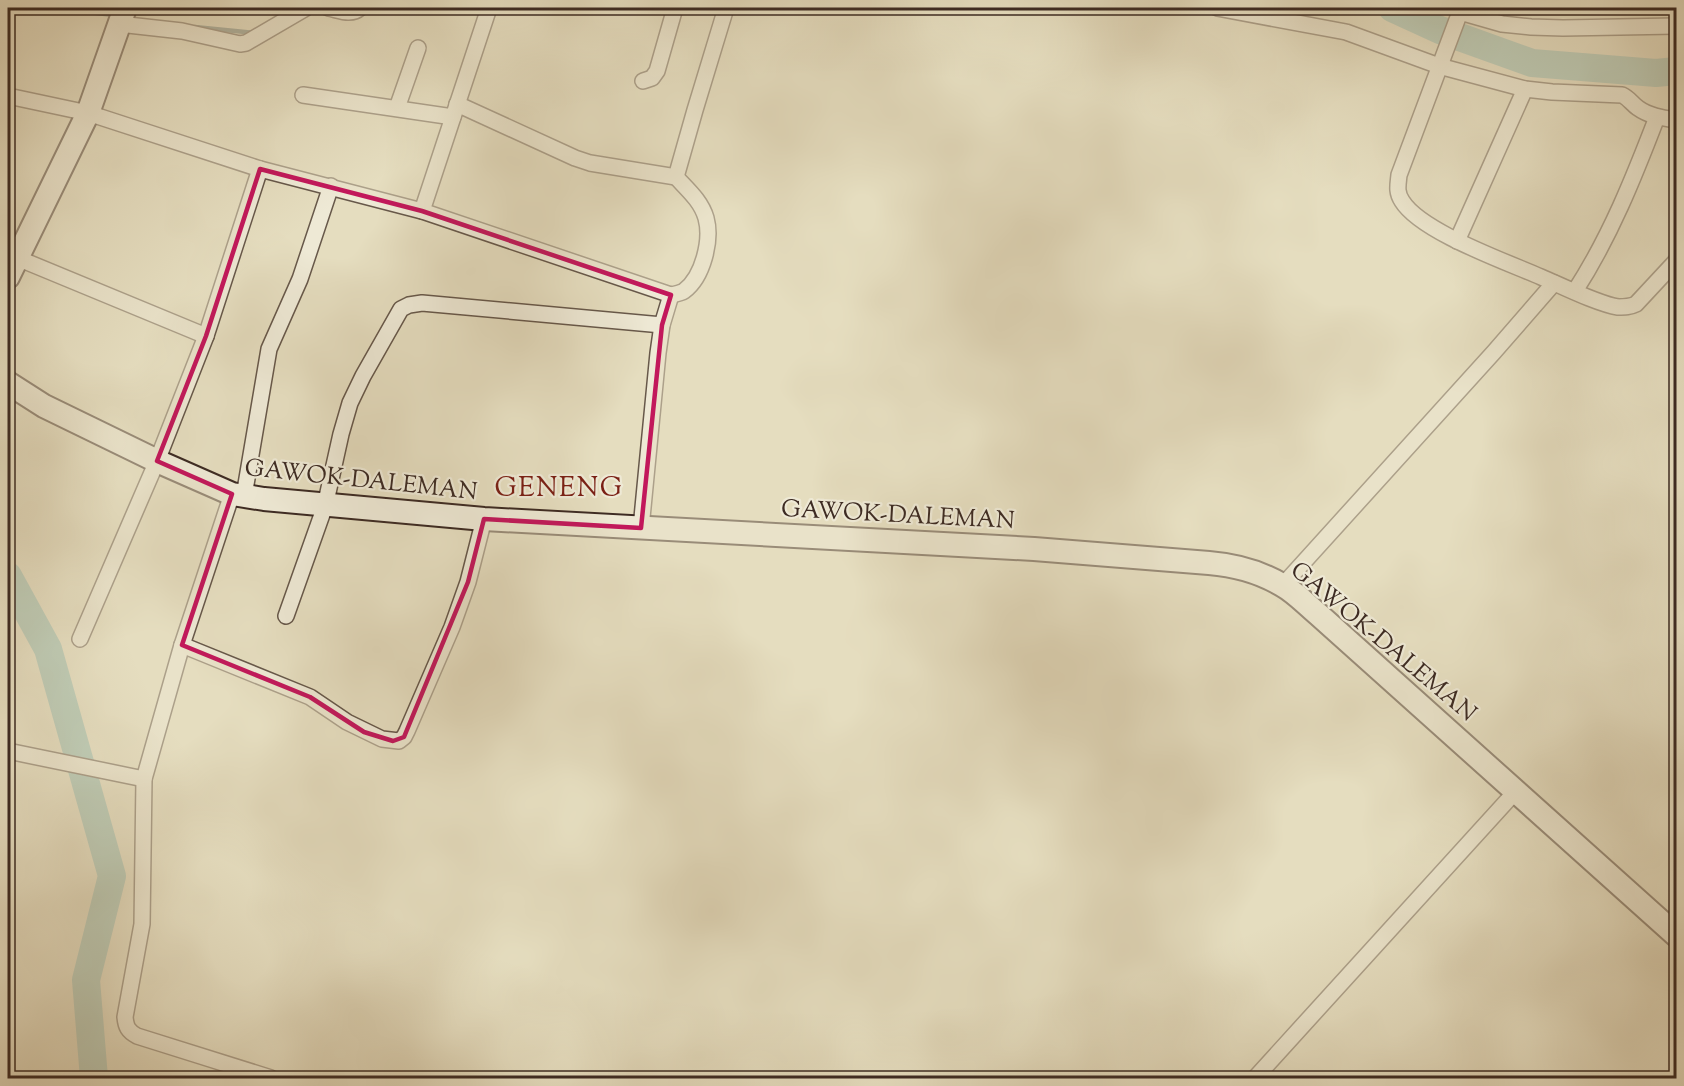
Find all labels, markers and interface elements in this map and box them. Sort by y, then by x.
street label: GAWOK-DALEMAN [243,452,479,510]
district label: GENENG [495,470,623,509]
street label: GAWOK-DALEMAN [780,493,1016,539]
street label: GAWOK-DALEMAN [1282,554,1483,731]

